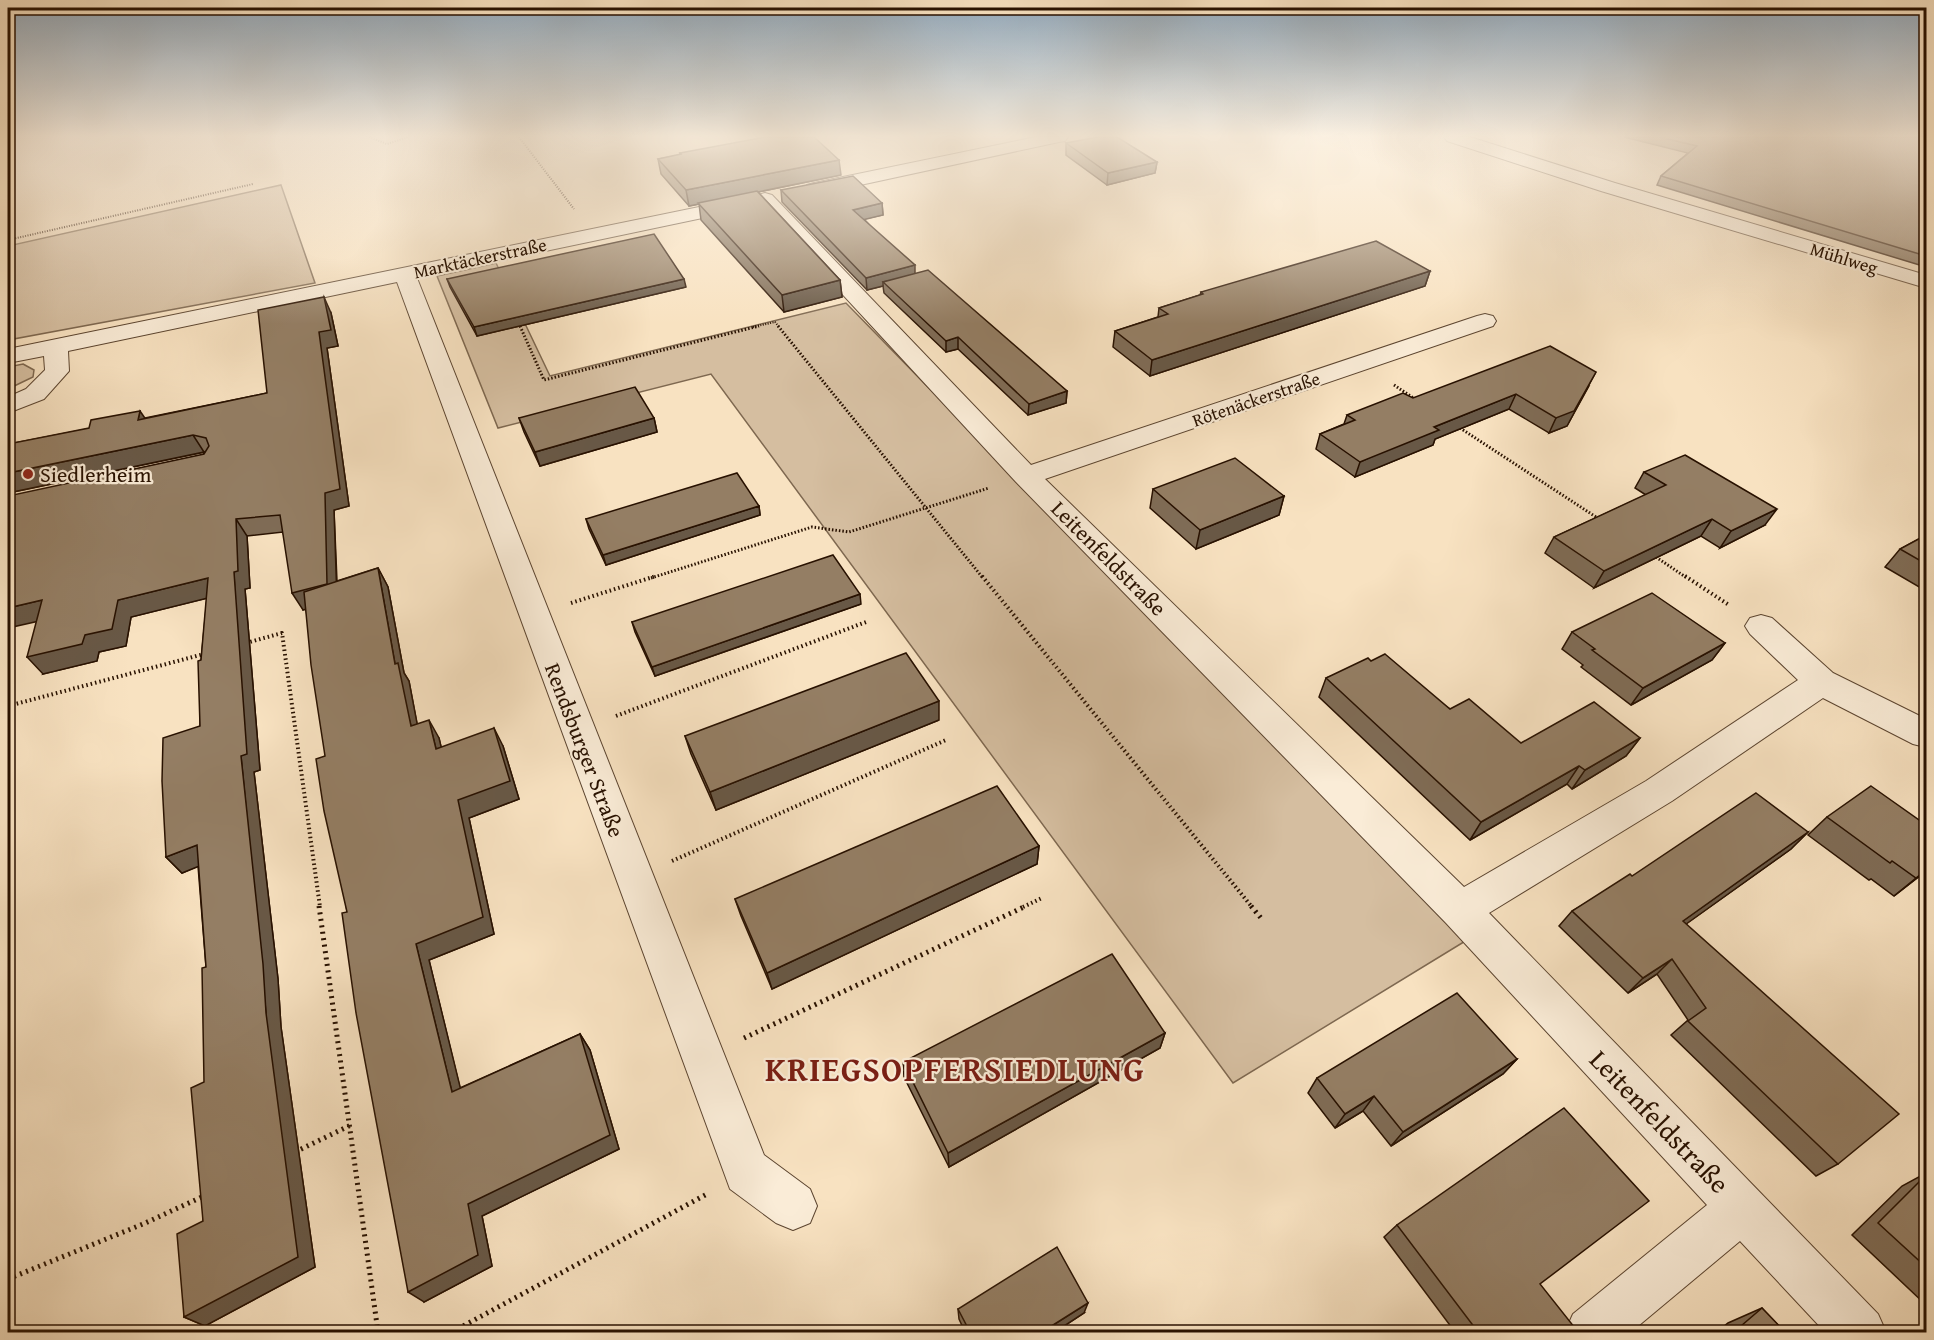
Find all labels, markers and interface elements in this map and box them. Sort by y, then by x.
street label: Marktäckerstraße [411,231,549,285]
street label: Mühlweg [1807,235,1881,281]
street label: Rötenäckerstraße [1188,364,1324,434]
place label: Siedlerheim [40,458,151,490]
marker: Siedlerheim [21,467,35,481]
street label: Leitenfeldstraße [1044,493,1174,623]
street label: Rendsburger Straße [537,658,633,842]
street label: Leitenfeldstraße [1581,1040,1739,1202]
district label: KRIEGSOPFERSIEDLUNG [765,1045,1145,1093]

